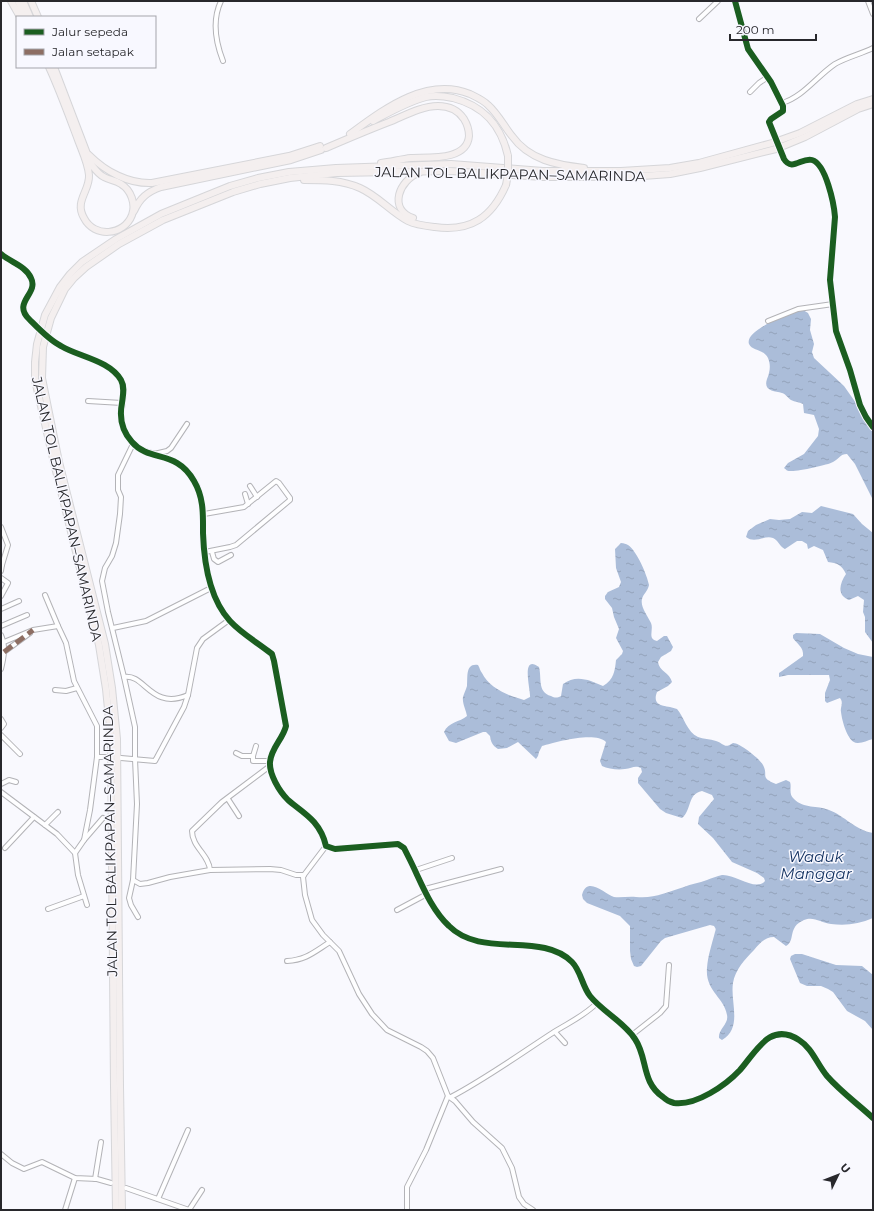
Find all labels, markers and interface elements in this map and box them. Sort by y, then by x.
legend [16,16,156,68]
scale bar [730,16,816,42]
text: 200 m [736,22,775,37]
text: Jalur sepeda [51,24,128,39]
text: Jalan setapak [51,44,135,59]
street label: JALAN TOL BALIKPAPAN–SAMARINDA [373,163,647,185]
street label: JALAN TOL BALIKPAPAN–SAMARINDA [28,374,106,644]
street label: JALAN TOL BALIKPAPAN–SAMARINDA [99,704,121,978]
water label: Waduk Manggar [780,847,853,883]
north arrow [818,1155,858,1195]
text: U [837,1160,853,1176]

